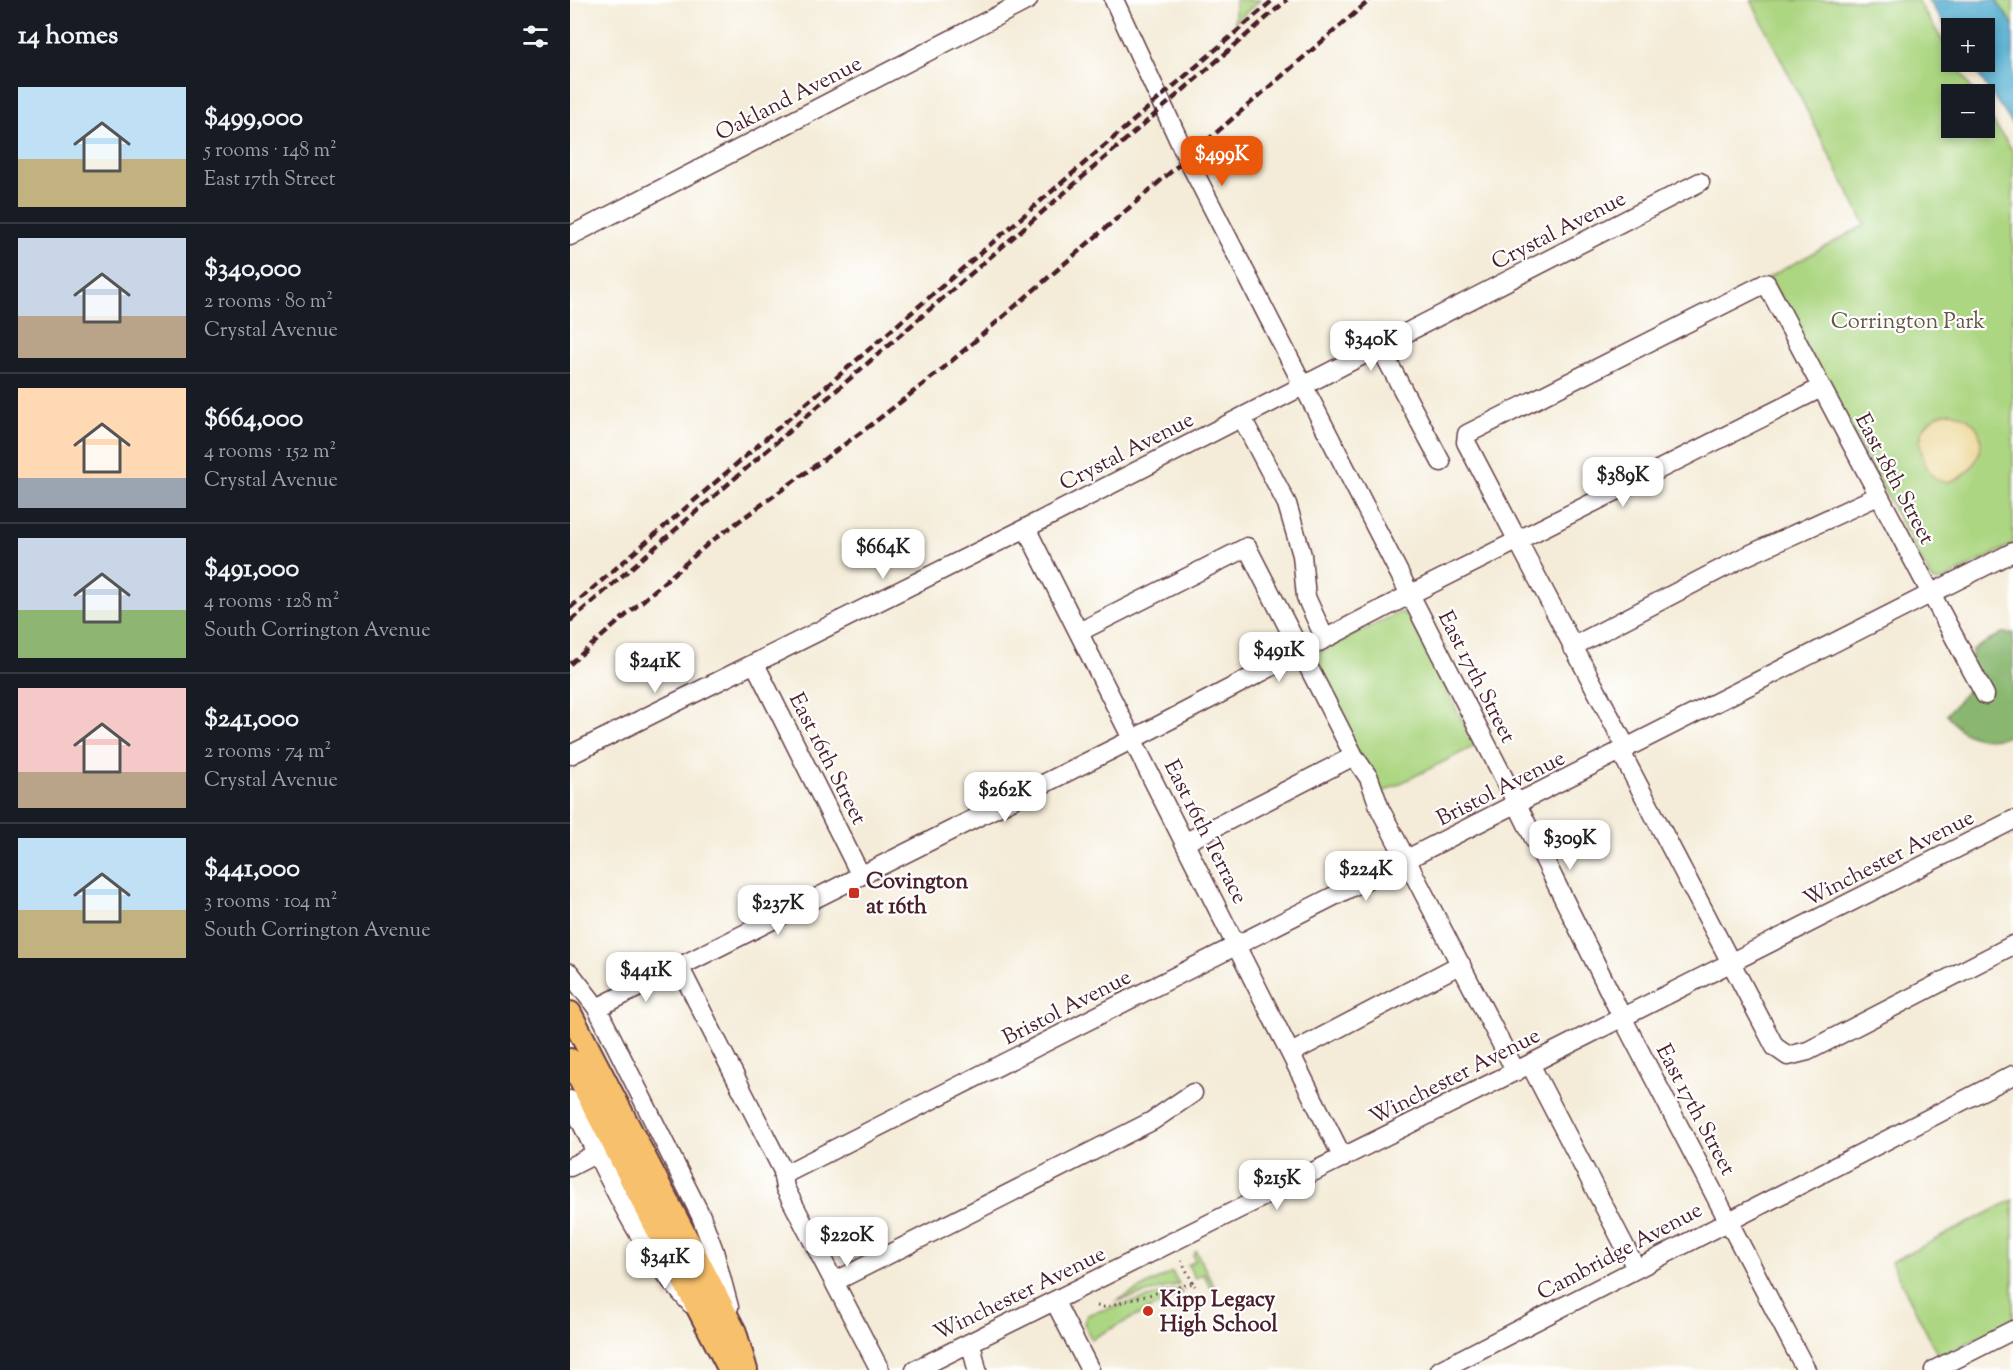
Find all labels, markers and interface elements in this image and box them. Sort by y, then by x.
text: 14 homes [18,18,118,55]
map controls [1941,18,1995,138]
button: + [1941,18,1995,72]
icon: filters [519,20,552,53]
street label: Oakland Avenue [711,49,868,150]
button: − [1941,84,1995,138]
text: $499,000 [204,100,303,137]
icon: home [66,111,138,183]
pin: $499K [1180,136,1264,187]
text: 5 rooms · 148 m² [204,137,337,166]
text: $499K [1195,141,1249,170]
text: East 17th Street [204,166,336,195]
street label: Crystal Avenue [1486,184,1632,279]
text: $340,000 [204,251,301,288]
icon: home [66,262,138,334]
text: 2 rooms · 80 m² [204,288,333,317]
park label: Corrington Park [1831,307,1985,339]
text: Crystal Avenue [204,317,338,346]
pin: $340K [1329,321,1413,372]
text: $340K [1344,326,1398,355]
text: $664,000 [204,401,303,438]
street label: Crystal Avenue [1054,405,1200,500]
street label: East 18th Street [1845,408,1942,551]
icon: home [66,412,138,484]
text: 4 rooms · 152 m² [204,438,336,467]
pin: $389K [1581,457,1665,508]
text: $389K [1597,462,1649,491]
text: Crystal Avenue [204,467,338,496]
pin: $664K [841,529,925,580]
text: $664K [856,534,910,563]
text: $491,000 [204,551,299,588]
icon: home [66,562,138,634]
text: 4 rooms · 128 m² [204,588,339,617]
street label: East 17th Street [1428,606,1523,750]
text: South Corrington Avenue [204,617,430,646]
pin: $491K [1237,632,1321,683]
text: $491K [1253,637,1305,666]
pin: $241K [613,643,697,694]
text: $241K [629,648,681,677]
street label: East 16th Street [779,688,874,831]
text: $241,000 [204,701,299,738]
icon: home [66,712,138,784]
text: 2 rooms · 74 m² [204,738,331,767]
street label: Bristol Avenue [1431,743,1571,836]
street label: East 16th Terrace [1154,755,1254,910]
text: Crystal Avenue [204,767,338,796]
pin: $262K [963,772,1047,823]
text: $262K [978,777,1032,806]
street label: Winchester Avenue [1798,803,1980,917]
pin: $309K [1528,820,1612,871]
text: $309K [1543,825,1597,854]
text: $441,000 [204,851,300,888]
pin: $224K [1324,851,1408,902]
text: $224K [1339,856,1393,885]
icon: home [66,862,138,934]
place label: Covington at 16th [866,867,968,924]
pin: $237K [736,885,820,936]
marker: Covington at 16th [847,886,861,900]
text: 3 rooms · 104 m² [204,888,338,917]
text: $237K [752,890,804,919]
text: South Corrington Avenue [204,917,430,946]
pin: $441K [604,952,688,1003]
text: $441K [620,957,672,986]
street label: Bristol Avenue [997,962,1137,1055]
street label: Winchester Avenue [1364,1021,1546,1135]
street label: East 17th Street [1646,1039,1743,1182]
pin: $215K [1235,1160,1319,1211]
text: $215K [1253,1165,1301,1194]
street label: Cambridge Avenue [1532,1196,1709,1310]
pin: $220K [805,1217,889,1268]
text: $220K [820,1222,874,1251]
pin: $341K [623,1239,707,1290]
street label: Winchester Avenue [929,1239,1112,1350]
text: $341K [640,1244,690,1273]
place label: Kipp Legacy High School [1160,1285,1278,1342]
marker: Kipp Legacy High School [1141,1304,1155,1318]

